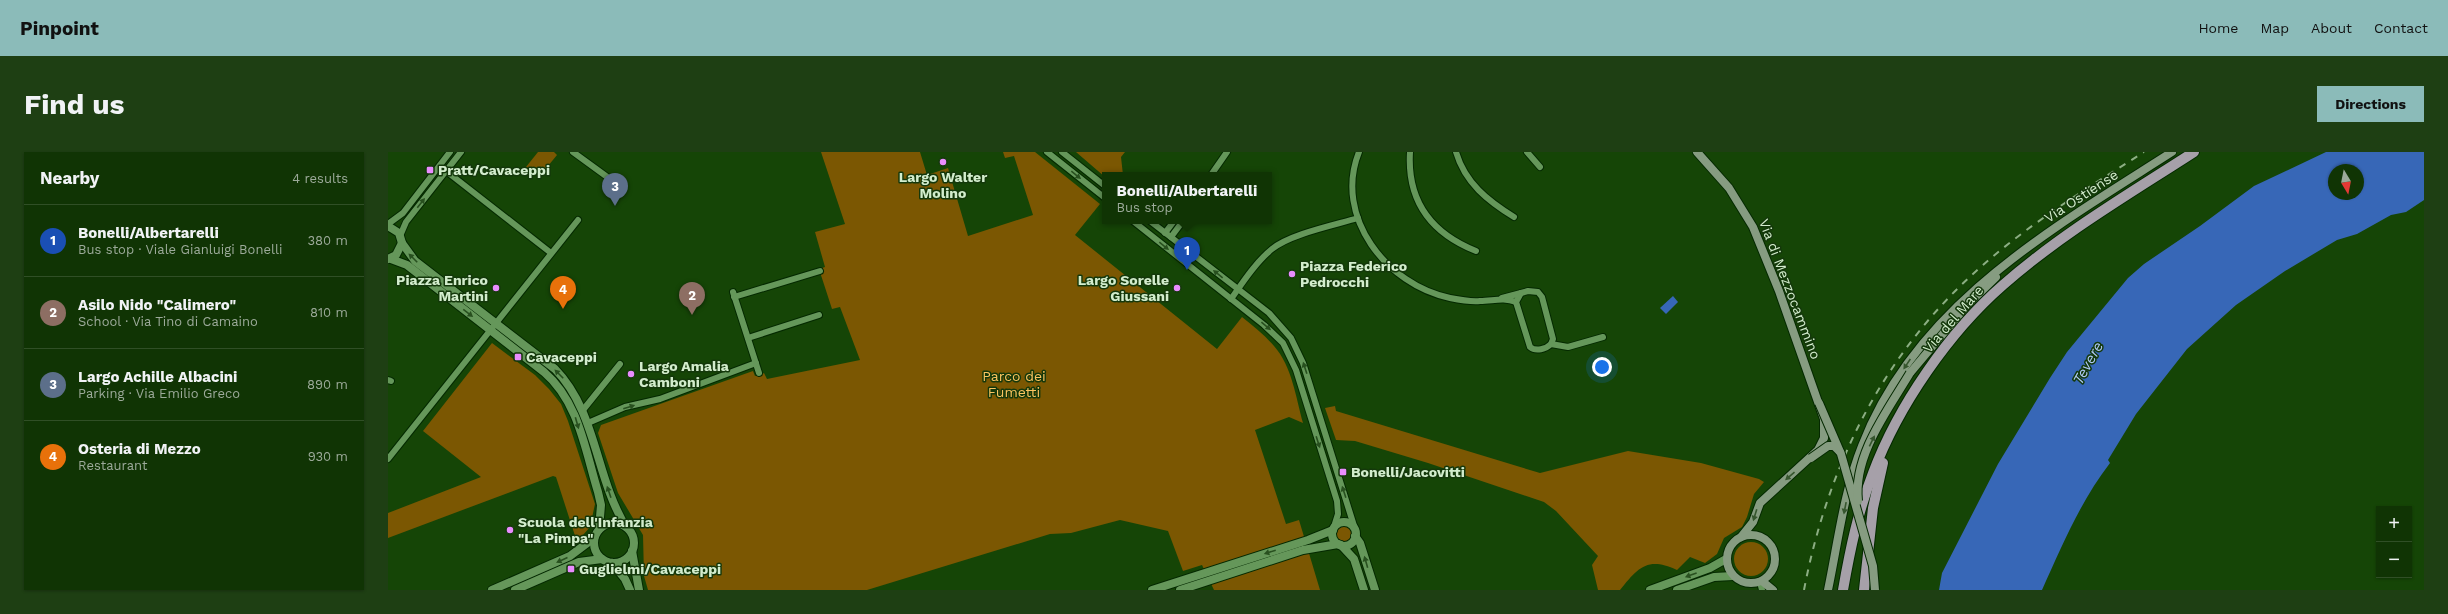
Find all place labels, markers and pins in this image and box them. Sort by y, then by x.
marker: Largo Walter Molino [938,157,948,167]
place label: Pratt/Cavaceppi [438,162,550,178]
marker: Pratt/Cavaceppi [425,165,435,175]
place label: Largo Walter Molino [899,169,987,201]
pin: 3 [602,173,628,206]
pin: 1 [1174,237,1200,270]
place label: Piazza Federico Pedrocchi [1300,258,1407,290]
marker: Piazza Federico Pedrocchi [1287,269,1297,279]
place label: Piazza Enrico Martini [396,272,488,304]
place label: Largo Sorelle Giussani [1078,272,1169,304]
pin: 4 [550,276,576,309]
pin: 2 [679,282,705,315]
marker: Piazza Enrico Martini [491,283,501,293]
marker: Largo Sorelle Giussani [1172,283,1182,293]
place label: Cavaceppi [526,349,597,365]
marker: Cavaceppi [513,352,523,362]
place label: Largo Amalia Camboni [639,358,730,390]
marker: Largo Amalia Camboni [626,369,636,379]
place label: Bonelli/Jacovitti [1351,464,1465,480]
marker: Bonelli/Jacovitti [1338,467,1348,477]
place label: Scuola dell'Infanzia "La Pimpa" [518,514,654,546]
marker: Scuola dell'Infanzia "La Pimpa" [505,525,515,535]
place label: Guglielmi/Cavaceppi [579,561,721,577]
marker: Guglielmi/Cavaceppi [566,564,576,574]

